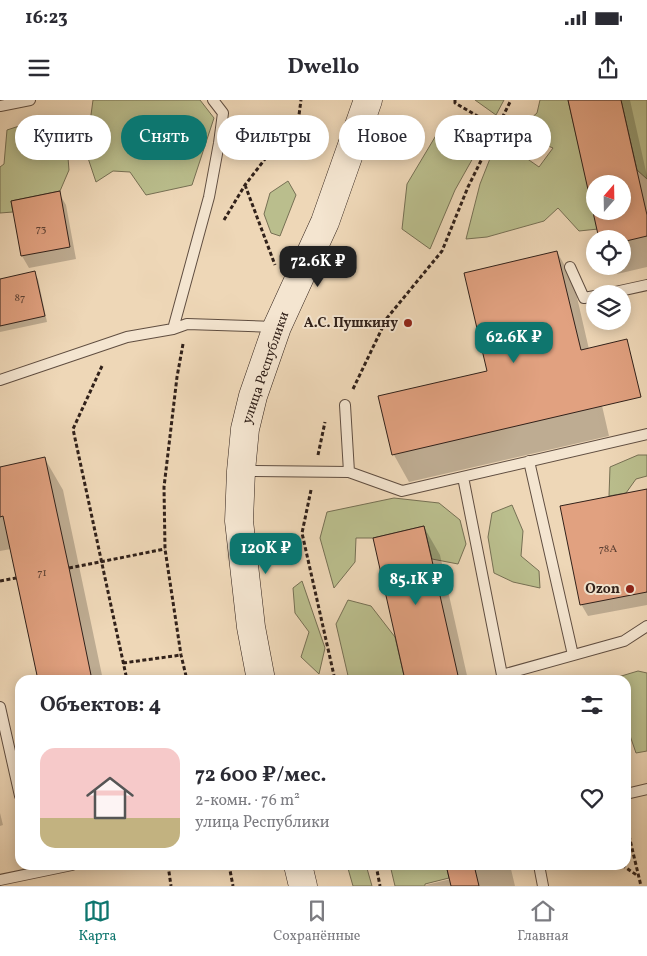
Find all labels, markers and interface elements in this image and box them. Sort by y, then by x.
text: 16:23 [25,5,68,31]
text: Dwello [288,52,359,83]
icon: menu [25,54,53,82]
icon: share [594,54,622,82]
chip: Купить [15,115,111,160]
chip: Снять [121,115,207,160]
chip: Фильтры [217,115,329,160]
chip: Новое [339,115,425,160]
chip: Квартира [435,115,551,160]
north arrow [586,175,631,220]
map controls [586,175,631,330]
house number: 73 [36,222,47,237]
button: locate [586,230,631,275]
pin: 72.6K ₽ [272,246,364,288]
text: 72.6K ₽ [291,251,345,273]
button: layers [586,285,631,330]
house number: 87 [15,291,25,306]
street label: улица Республики [238,309,294,427]
place label: А.С. Пушкину [304,314,398,333]
marker: А.С. Пушкину [402,317,414,329]
pin: 62.6K ₽ [468,322,560,364]
text: 62.6K ₽ [486,327,542,349]
pin: 120K ₽ [225,532,307,575]
text: 120K ₽ [241,538,291,560]
house number: 78А [599,542,617,557]
pin: 85.1K ₽ [370,564,462,606]
house number: 71 [37,566,47,581]
text: 85.1K ₽ [390,569,442,591]
place label: Ozon [585,580,620,599]
marker: Ozon [624,583,636,595]
text: Объектов: 4 [40,691,161,720]
icon: filters [578,691,606,719]
text: 72 600 ₽/мес. [195,761,326,790]
icon: home [80,768,140,828]
icon: heart [578,784,606,812]
text: 2-комн. · 76 m² [195,790,300,812]
text: улица Республики [195,812,329,834]
tab: Карта [78,897,116,946]
tab: Сохранённые [273,897,361,946]
tab: Главная [517,897,569,946]

